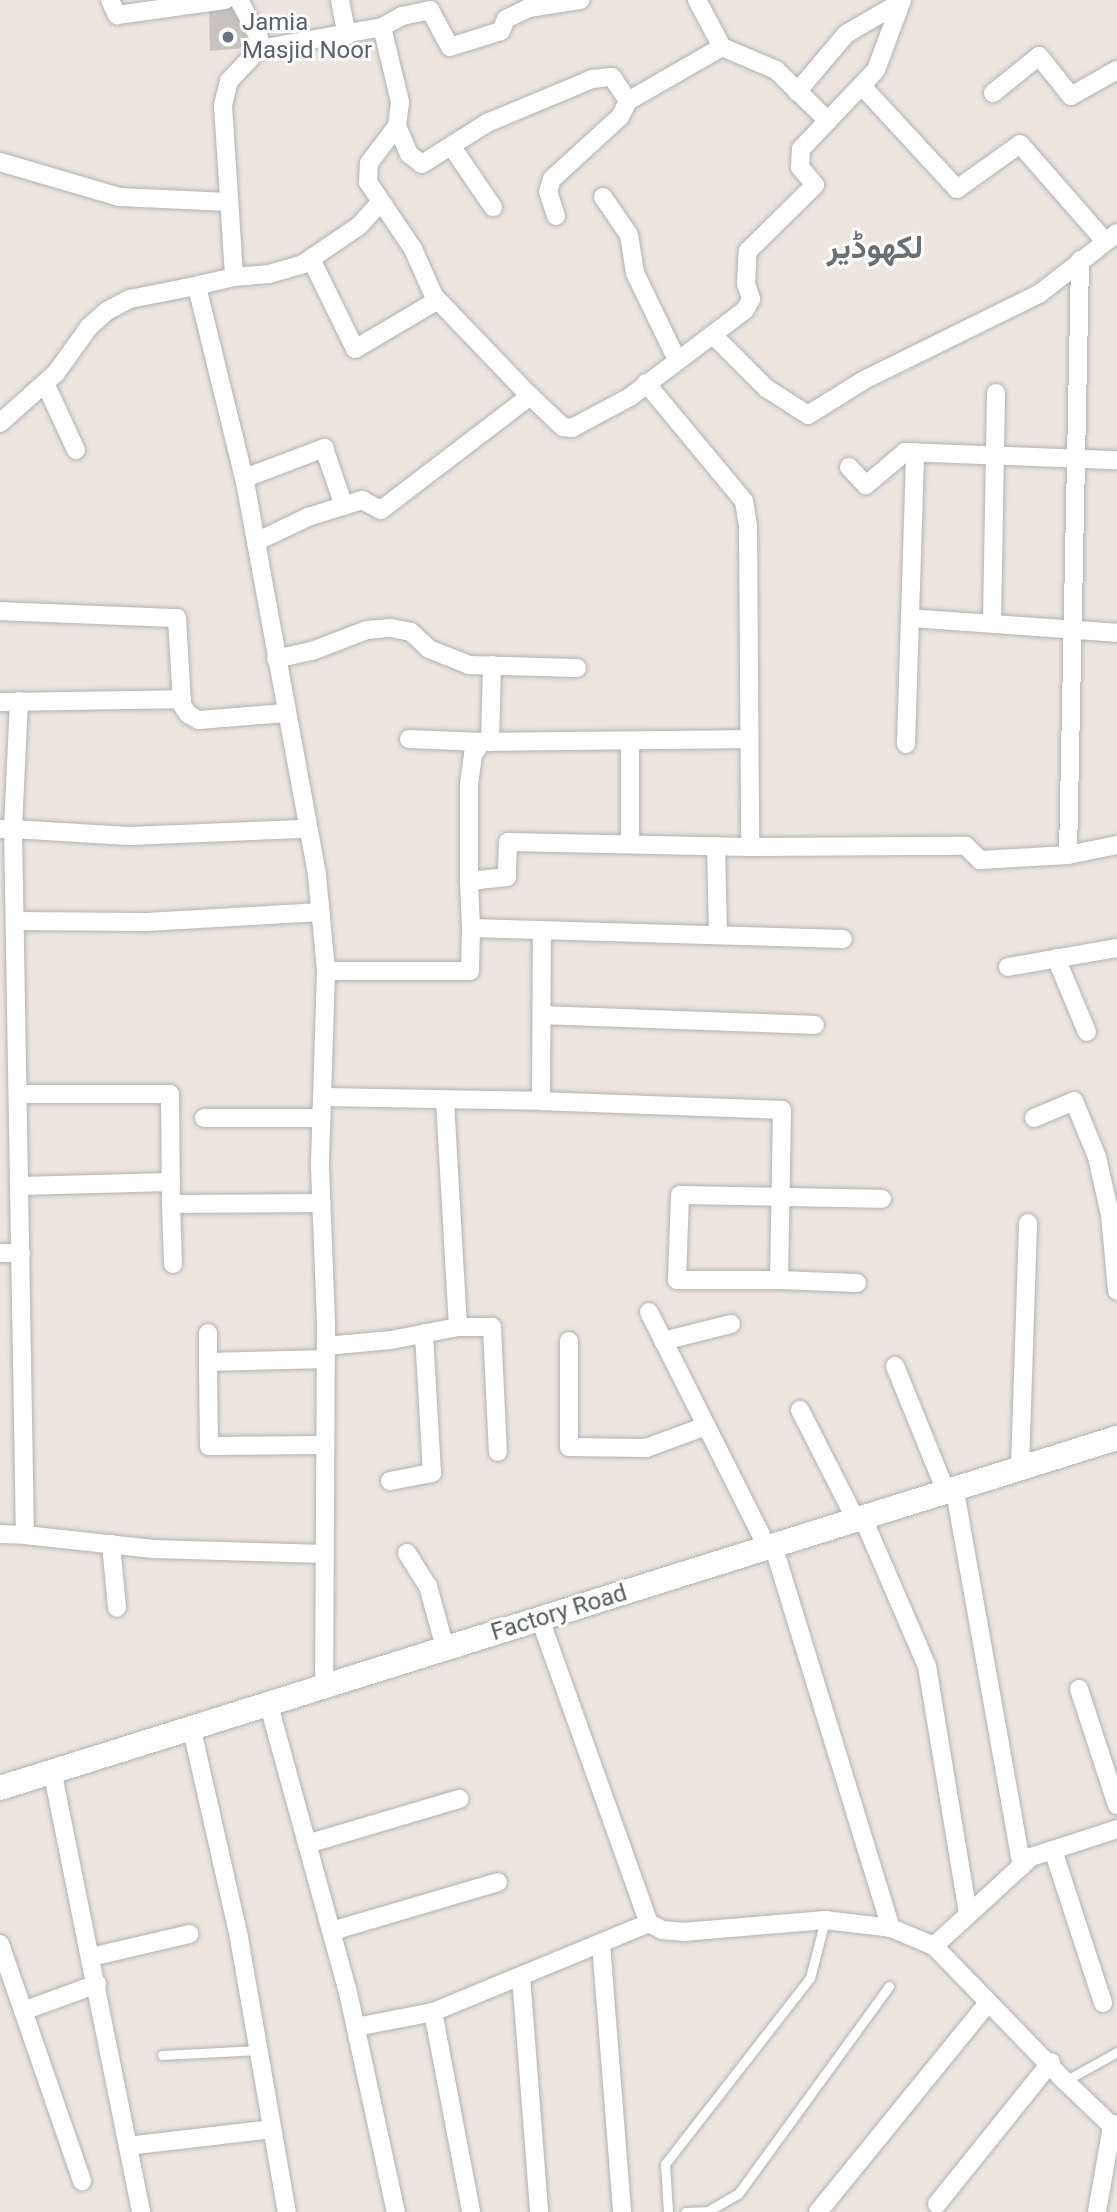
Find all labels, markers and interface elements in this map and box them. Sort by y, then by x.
place label: Jamia Masjid Noor [242,9,372,65]
marker: Jamia Masjid Noor [220,29,236,45]
district label: لکھوڈیر [827,228,923,266]
street label: Factory Road [488,1579,630,1647]

